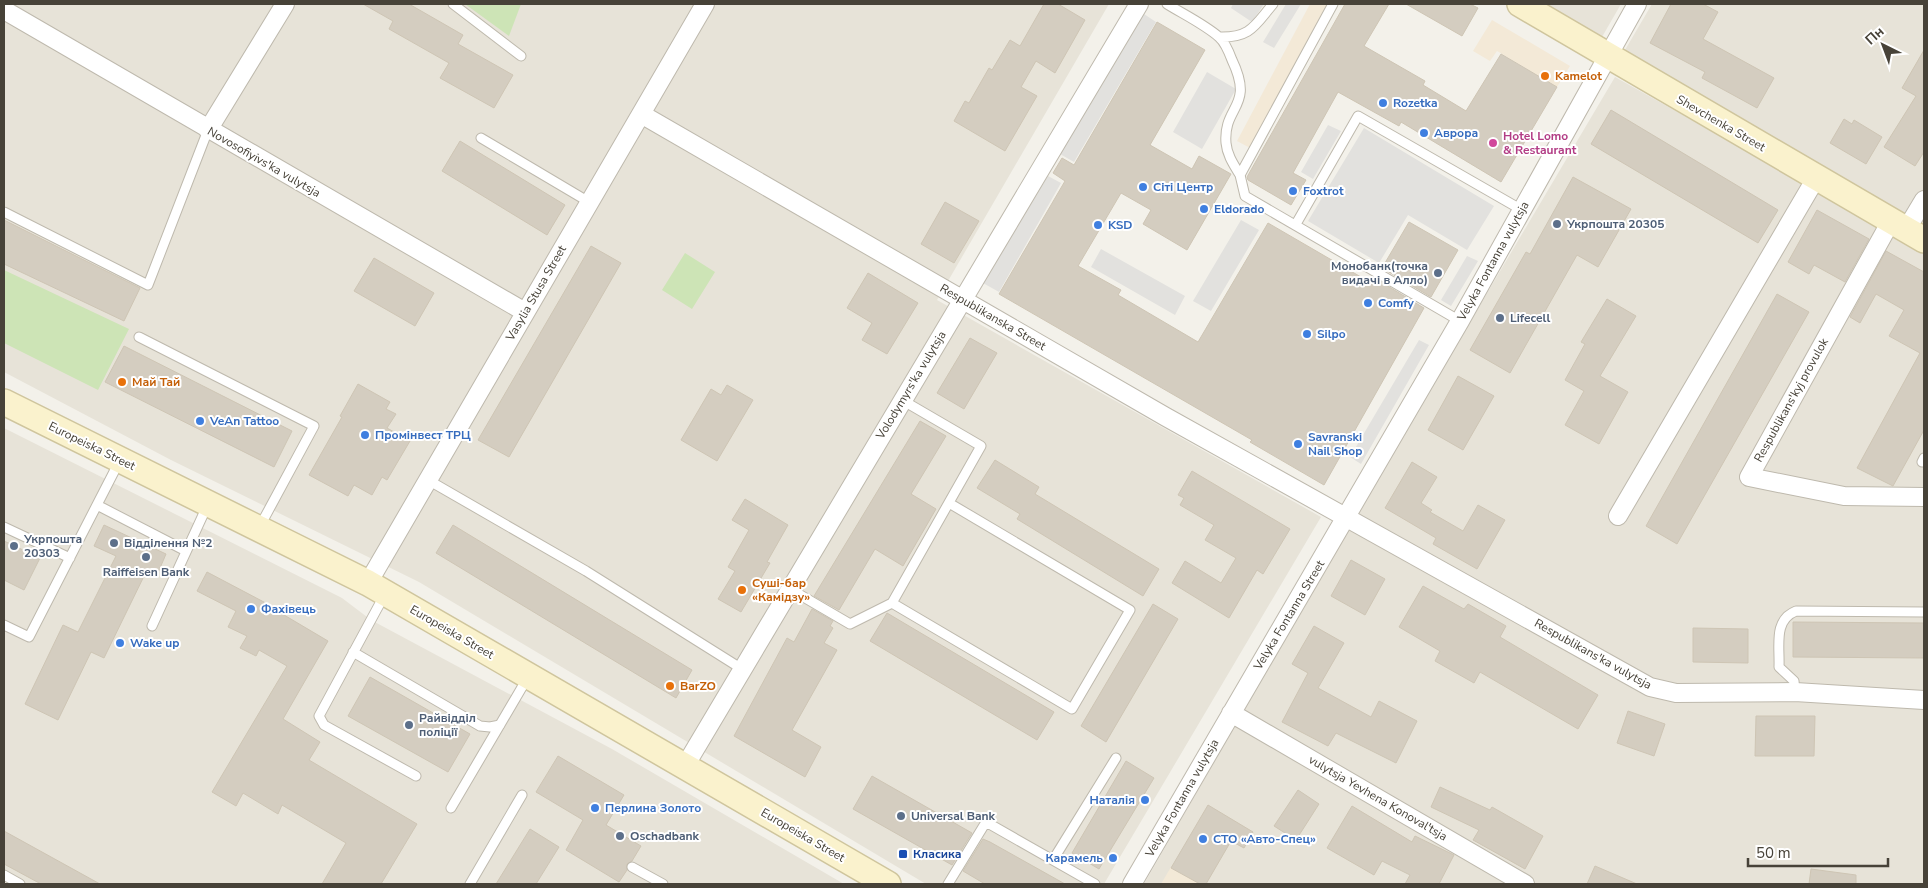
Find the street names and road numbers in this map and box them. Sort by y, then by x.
street label: Shevchenka Street [1674,91,1769,155]
street label: Novosofiyivs'ka vulytsja [205,123,323,201]
street label: Velyka Fontanna vulytsja [1453,198,1533,324]
street label: Vasylia Stusa Street [502,242,570,345]
street label: Respublikanska Street [937,280,1050,354]
street label: Volodymyrs'ka vulytsja [872,328,950,443]
street label: Respublikans'kyj provulok [1750,334,1832,465]
street label: Europeiska Street [46,418,139,474]
street label: Velyka Fontanna Street [1249,557,1328,674]
street label: Europeiska Street [407,601,498,663]
street label: Respublikans'ka vulytsja [1531,615,1655,693]
street label: Velyka Fontanna vulytsja [1141,736,1222,861]
street label: vulytsja Yevhena Konoval'tsja [1306,752,1450,844]
street label: Europeiska Street [758,804,849,866]

